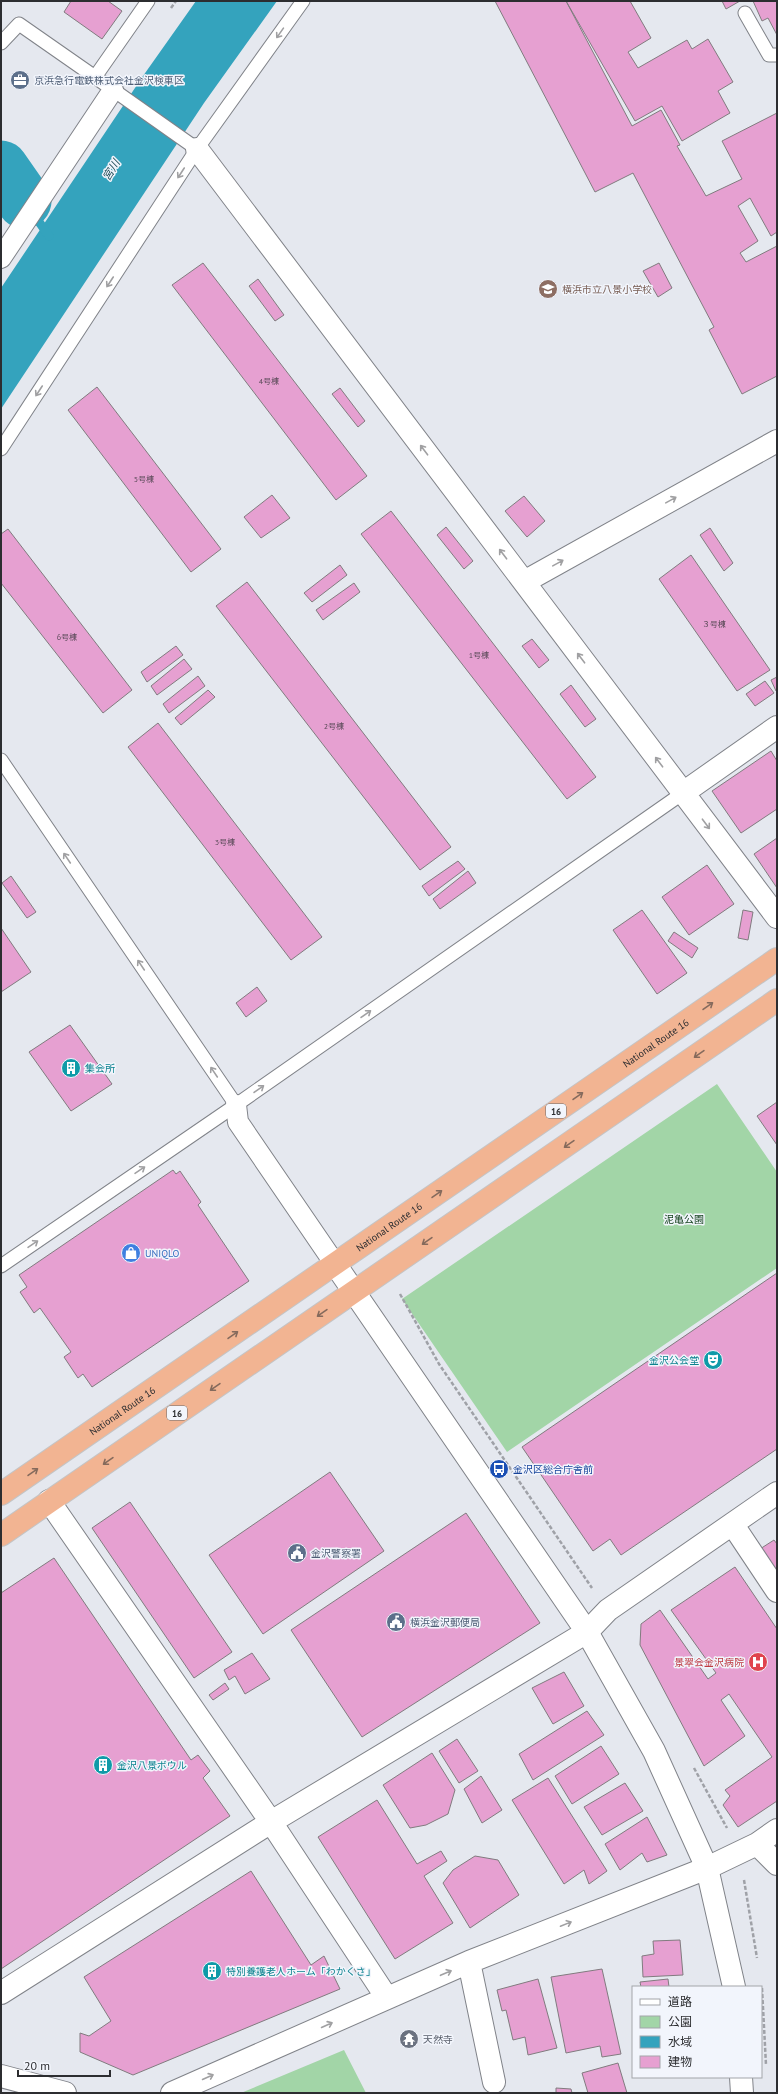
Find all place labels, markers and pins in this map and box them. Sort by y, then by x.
office icon: 京浜急行電鉄株式会社金沢検車区 [9,69,31,91]
place label: 京浜急行電鉄株式会社金沢検車区 [34,74,184,87]
school or university icon: 横浜市立八景小学校 [537,278,559,300]
place label: 横浜市立八景小学校 [562,283,652,296]
building icon: 集会所 [60,1057,82,1079]
place label: 集会所 [85,1062,115,1075]
shop icon: UNIQLO [120,1242,142,1264]
place label: UNIQLO [145,1247,180,1260]
theatre icon: 金沢公会堂 [702,1349,724,1371]
place label: 金沢公会堂 [649,1354,699,1367]
bus stop icon: 金沢区総合庁舎前 [488,1458,510,1480]
place label: 金沢区総合庁舎前 [513,1463,593,1476]
public building icon: 金沢警察署 [286,1542,308,1564]
place label: 金沢警察署 [311,1547,361,1560]
public building icon: 横浜金沢郵便局 [385,1611,407,1633]
place label: 横浜金沢郵便局 [410,1616,480,1629]
hospital icon: 景翠会金沢病院 [747,1651,769,1673]
place label: 景翠会金沢病院 [674,1656,744,1669]
building icon: 金沢八景ボウル [92,1754,114,1776]
place label: 金沢八景ボウル [117,1759,187,1772]
building icon: 特別養護老人ホーム「わかくさ」 [201,1960,223,1982]
place label: 特別養護老人ホーム「わかくさ」 [226,1965,376,1978]
temple icon: 天然寺 [398,2028,420,2050]
place label: 天然寺 [423,2033,453,2046]

